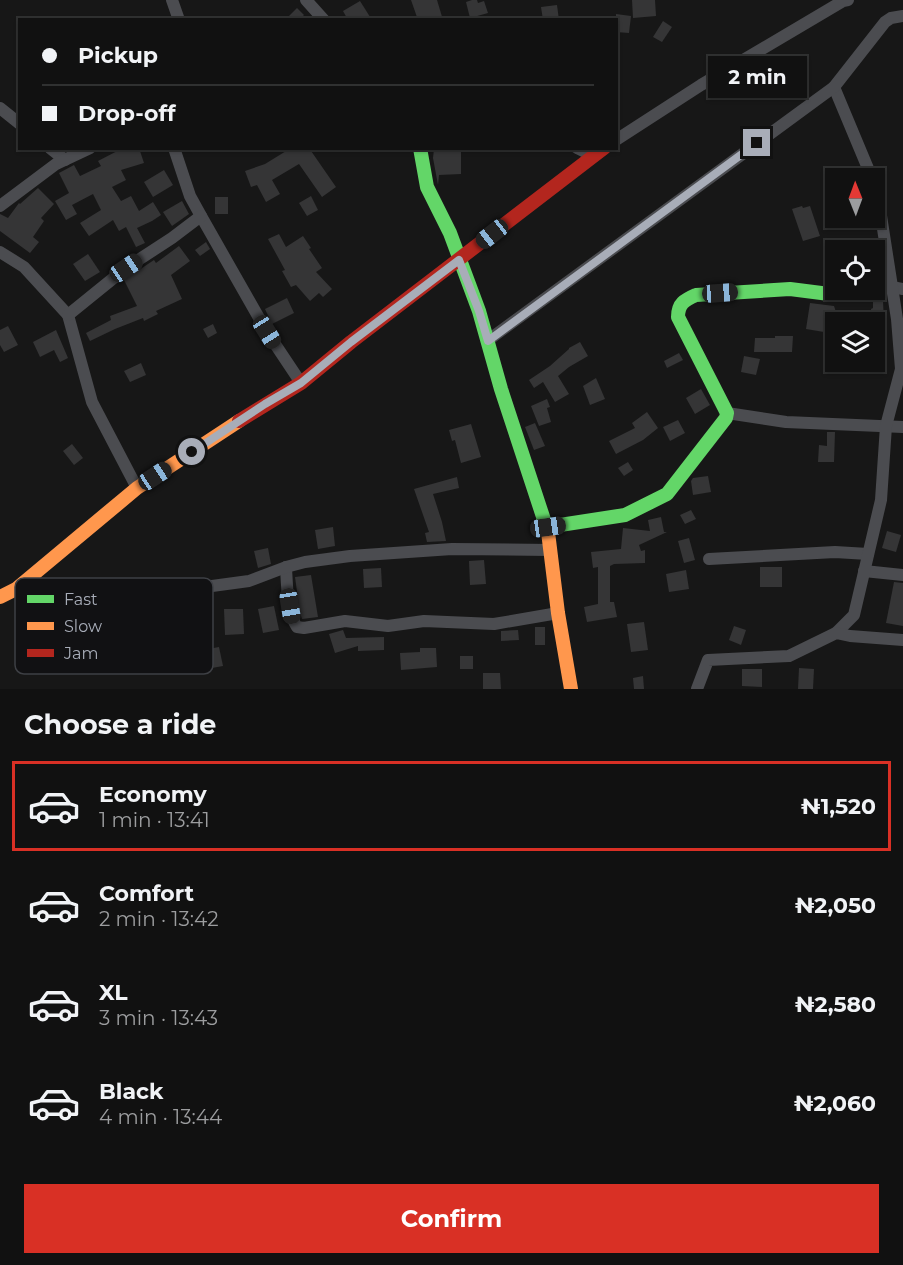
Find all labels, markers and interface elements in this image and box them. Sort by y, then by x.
text: Pickup [78,42,158,69]
callout: 2 min [708,56,807,98]
text: 2 min [728,65,787,89]
text: Drop-off [78,100,176,127]
route end [743,129,770,156]
north arrow [825,168,885,228]
map controls [825,168,885,372]
car [472,216,512,252]
button: locate [825,240,885,300]
car [106,250,146,286]
car [701,283,739,303]
car [250,312,284,352]
button: layers [825,312,885,372]
route start [178,438,205,465]
car [135,459,175,493]
car [529,516,567,538]
legend [15,578,213,674]
car [278,587,302,625]
text: Fast [64,590,98,609]
text: Slow [64,617,102,636]
text: Jam [63,644,98,663]
text: Choose a ride [24,708,216,741]
icon: car [27,779,81,833]
text: Economy [99,781,207,808]
text: ₦1,520 [801,793,876,820]
text: 1 min · 13:41 [99,808,210,832]
icon: car [27,878,81,932]
text: Comfort [99,880,194,907]
text: ₦2,050 [795,892,876,919]
text: 2 min · 13:42 [99,907,219,931]
icon: car [27,977,81,1031]
text: XL [99,979,128,1006]
text: ₦2,580 [795,991,876,1018]
text: 3 min · 13:43 [99,1006,218,1030]
icon: car [27,1076,81,1130]
text: Black [99,1078,163,1105]
text: ₦2,060 [794,1090,876,1117]
text: 4 min · 13:44 [99,1105,222,1129]
button: Confirm [24,1184,879,1253]

